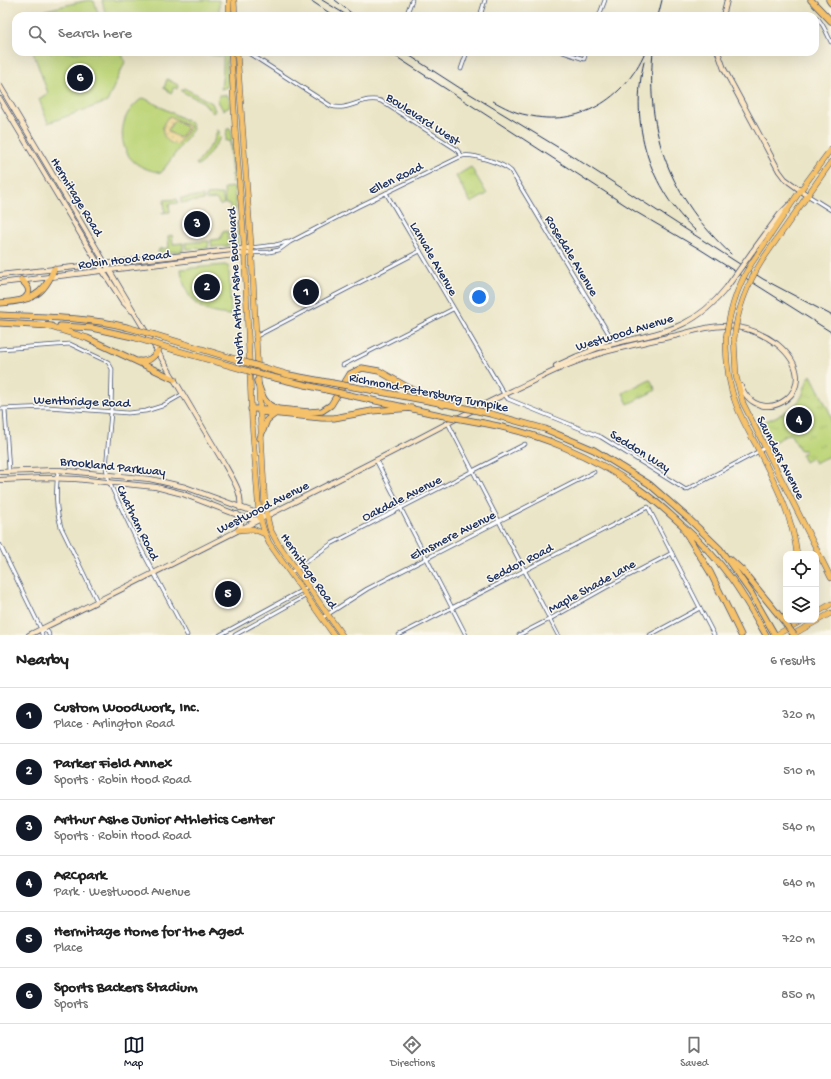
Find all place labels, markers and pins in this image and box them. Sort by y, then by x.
pin: 6 [67,63,93,93]
pin: 3 [184,209,210,239]
pin: 2 [194,272,220,302]
pin: 1 [293,277,319,307]
pin: 4 [786,405,812,435]
pin: 5 [215,579,241,609]

